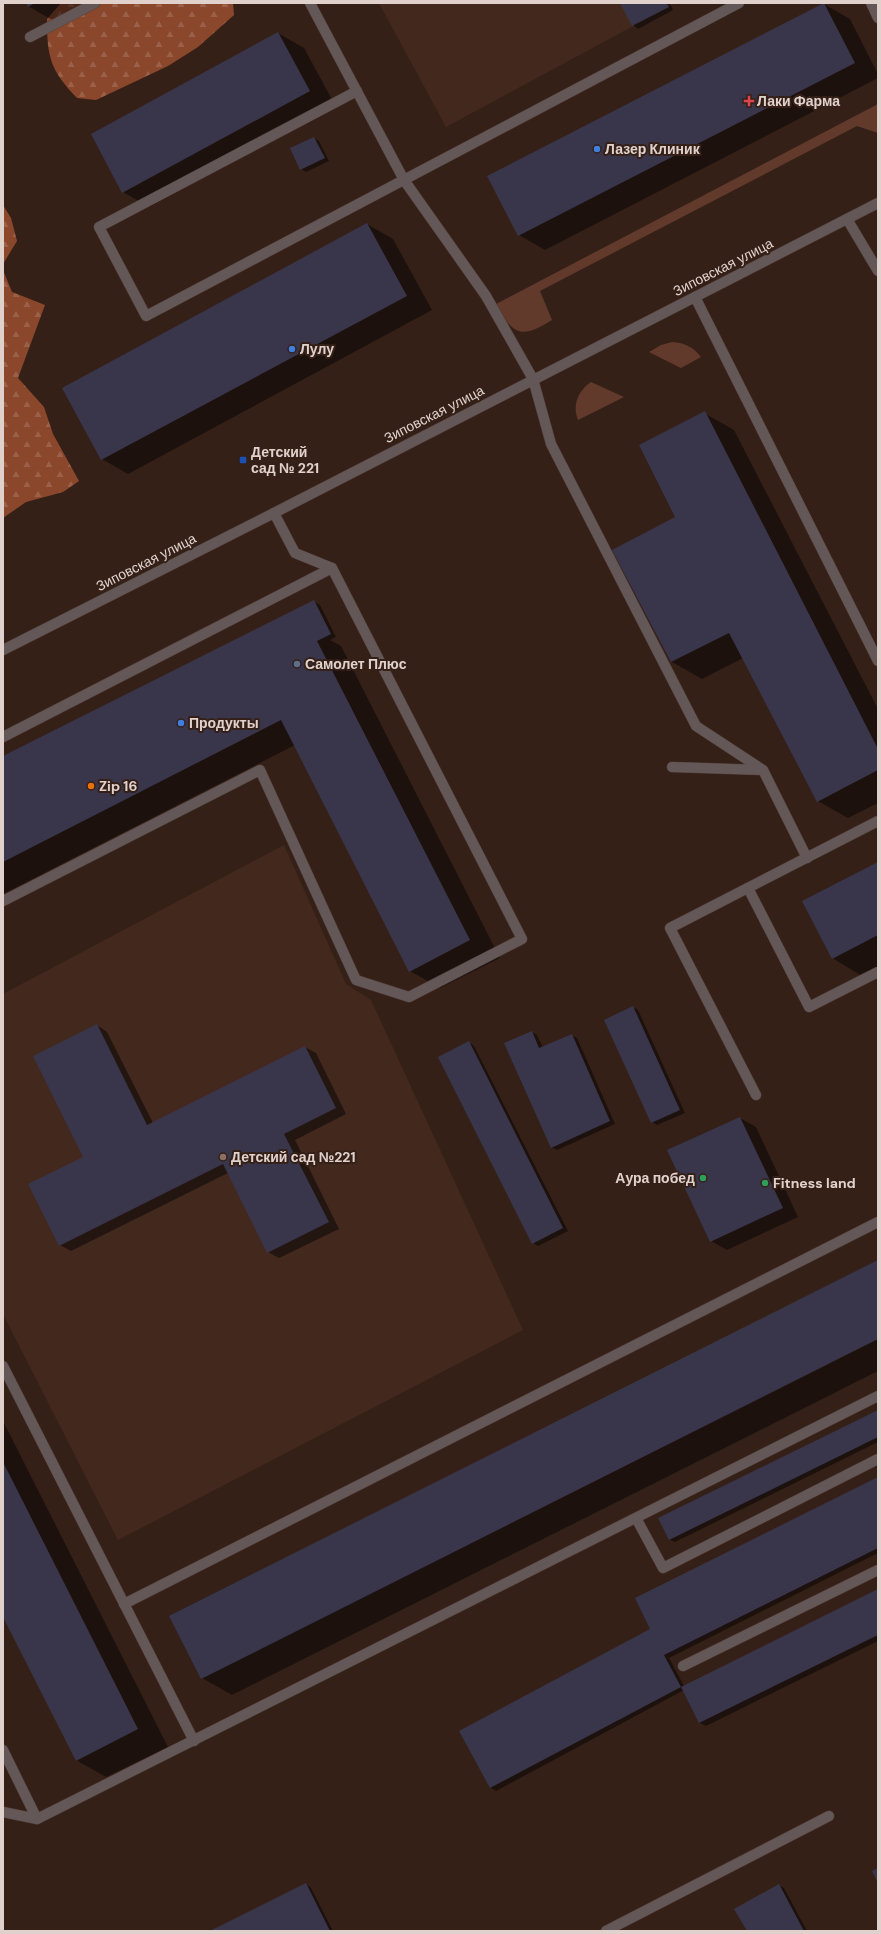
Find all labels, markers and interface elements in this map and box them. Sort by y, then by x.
place label: Лаки Фарма [757,92,840,110]
marker: Лаки Фарма [744,96,754,106]
place label: Лазер Клиник [605,140,701,158]
marker: Лазер Клиник [592,144,602,154]
street label: Зиповская улица [670,234,776,300]
place label: Лулу [300,340,334,358]
marker: Лулу [287,344,297,354]
street label: Зиповская улица [381,381,487,447]
place label: Детский сад № 221 [251,443,319,477]
marker: Детский сад № 221 [238,455,248,465]
street label: Зиповская улица [93,529,199,595]
place label: Самолет Плюс [305,655,407,673]
marker: Самолет Плюс [292,659,302,669]
place label: Продукты [189,714,259,732]
marker: Продукты [176,718,186,728]
place label: Zip 16 [99,777,137,795]
marker: Zip 16 [86,781,96,791]
place label: Детский сад №221 [231,1148,356,1166]
marker: Детский сад №221 [218,1152,228,1162]
place label: Аура побед [615,1169,695,1187]
marker: Аура побед [698,1173,708,1183]
place label: Fitness land [773,1174,856,1192]
marker: Fitness land [760,1178,770,1188]

